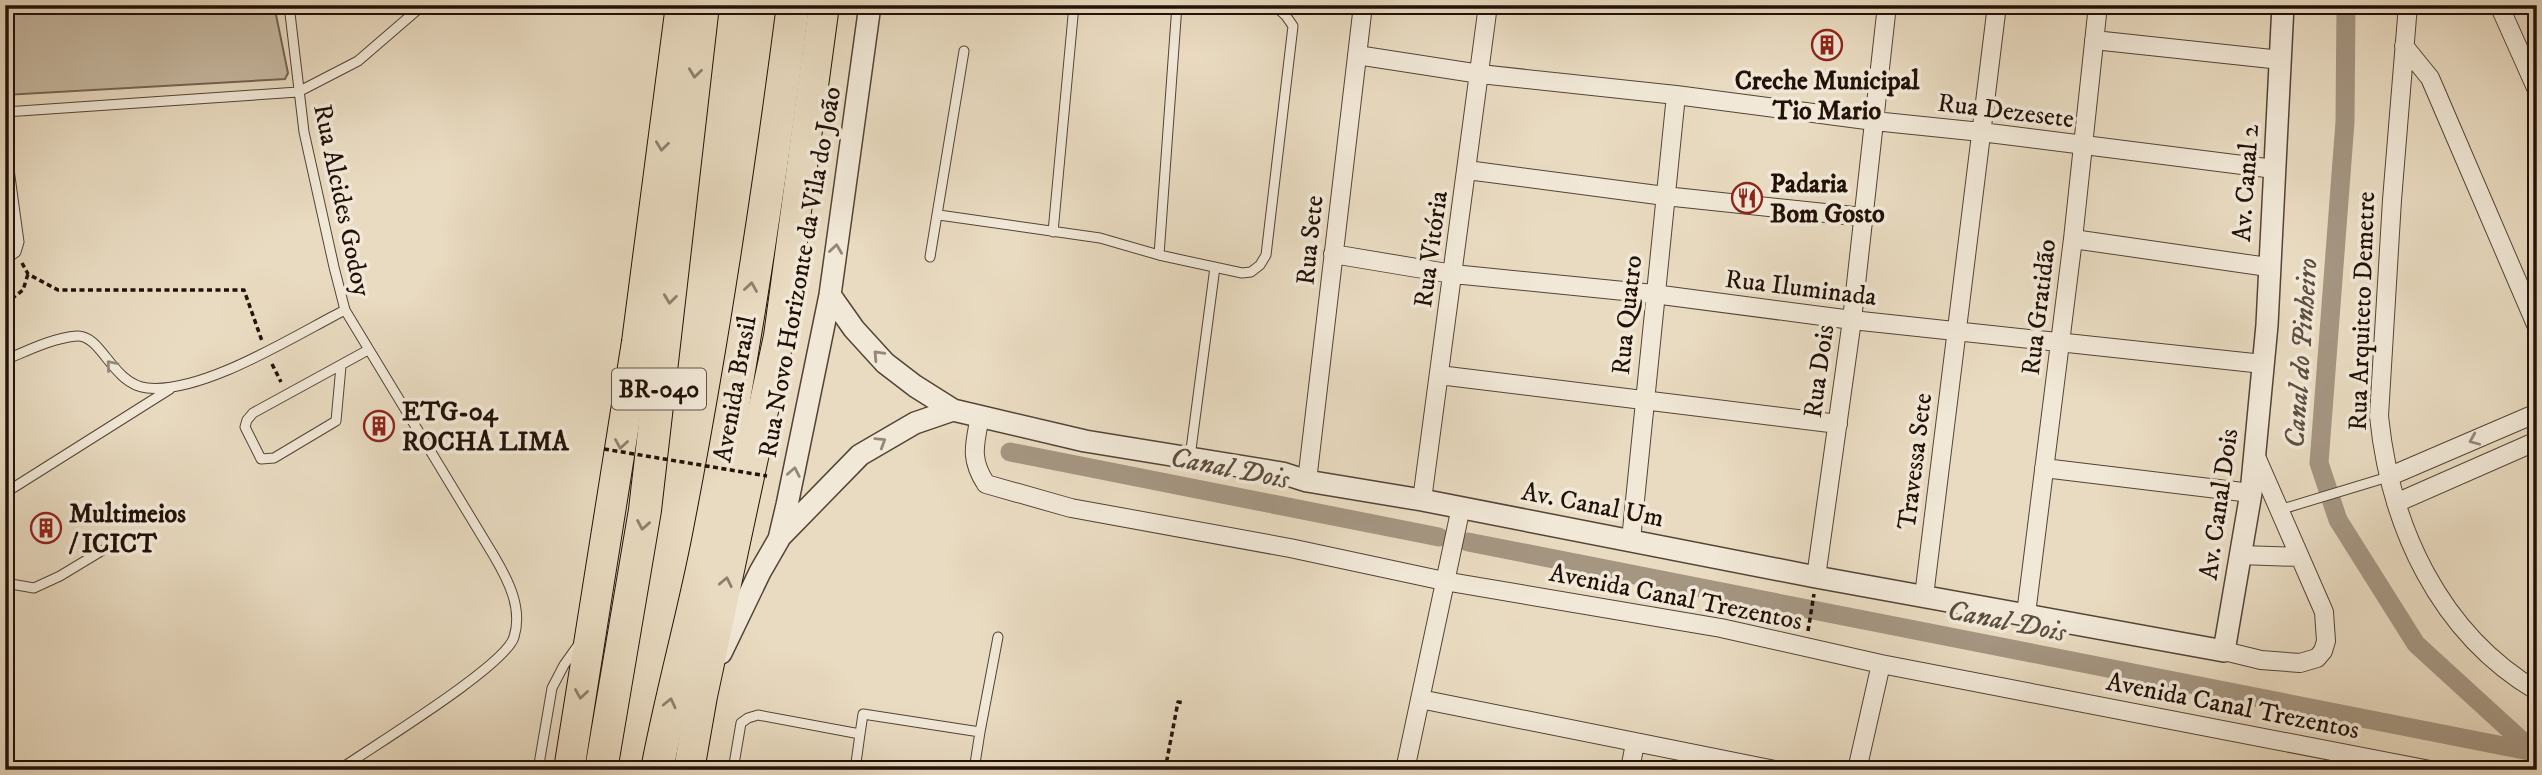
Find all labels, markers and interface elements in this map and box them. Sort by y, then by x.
building icon: Creche Municipal Tio Mario [1810,28,1844,62]
place label: Creche Municipal Tio Mario [1735,65,1921,128]
one-way arrow [688,67,703,79]
street label: Rua Novo Horizonte da Vila do João [752,84,849,460]
street label: Rua Dezesete [1936,87,2076,136]
street label: Rua Alcides Godoy [305,101,378,300]
street label: Av. Canal 2 [2226,123,2267,243]
one-way arrow [655,140,670,152]
place label: Padaria Bom Gosto [1770,168,1885,231]
restaurant icon: Padaria Bom Gosto [1730,181,1764,215]
street label: Rua Vitória [1407,189,1456,310]
street label: Rua Arquiteto Demetre [2342,191,2383,431]
street label: Rua Sete [1289,194,1332,287]
street label: Rua Gratidão [2015,237,2064,377]
one-way arrow [828,243,843,255]
street label: Rua Quatro [1605,254,1650,377]
water label: Canal do Pinheiro [2277,257,2326,449]
street label: Rua Iluminada [1723,263,1878,314]
one-way arrow [743,281,758,293]
one-way arrow [662,293,677,305]
street label: Avenida Brasil [706,313,765,465]
street label: Rua Dois [1797,322,1842,420]
one-way arrow [874,350,886,363]
one-way arrow [107,361,119,374]
road number: BR-040 [612,368,706,410]
street label: Travessa Sete [1891,391,1940,531]
place label: ETG-04 ROCHA LIMA [402,396,570,459]
building icon: ETG-04 ROCHA LIMA [362,409,396,443]
street label: Av. Canal Dois [2193,427,2246,582]
one-way arrow [2469,432,2481,446]
one-way arrow [873,437,886,450]
one-way arrow [614,438,629,450]
water label: Canal Dois [1167,440,1293,497]
one-way arrow [786,466,801,478]
street label: Av. Canal Um [1519,476,1667,535]
place label: Multimeios / ICICT [68,498,186,561]
building icon: Multimeios / ICICT [29,511,63,545]
one-way arrow [636,519,651,531]
street label: Avenida Canal Trezentos [1546,557,1805,638]
one-way arrow [718,576,733,588]
water label: Canal Dois [1944,593,2070,650]
street label: Avenida Canal Trezentos [2103,666,2362,747]
one-way arrow [574,688,589,700]
one-way arrow [662,697,676,709]

